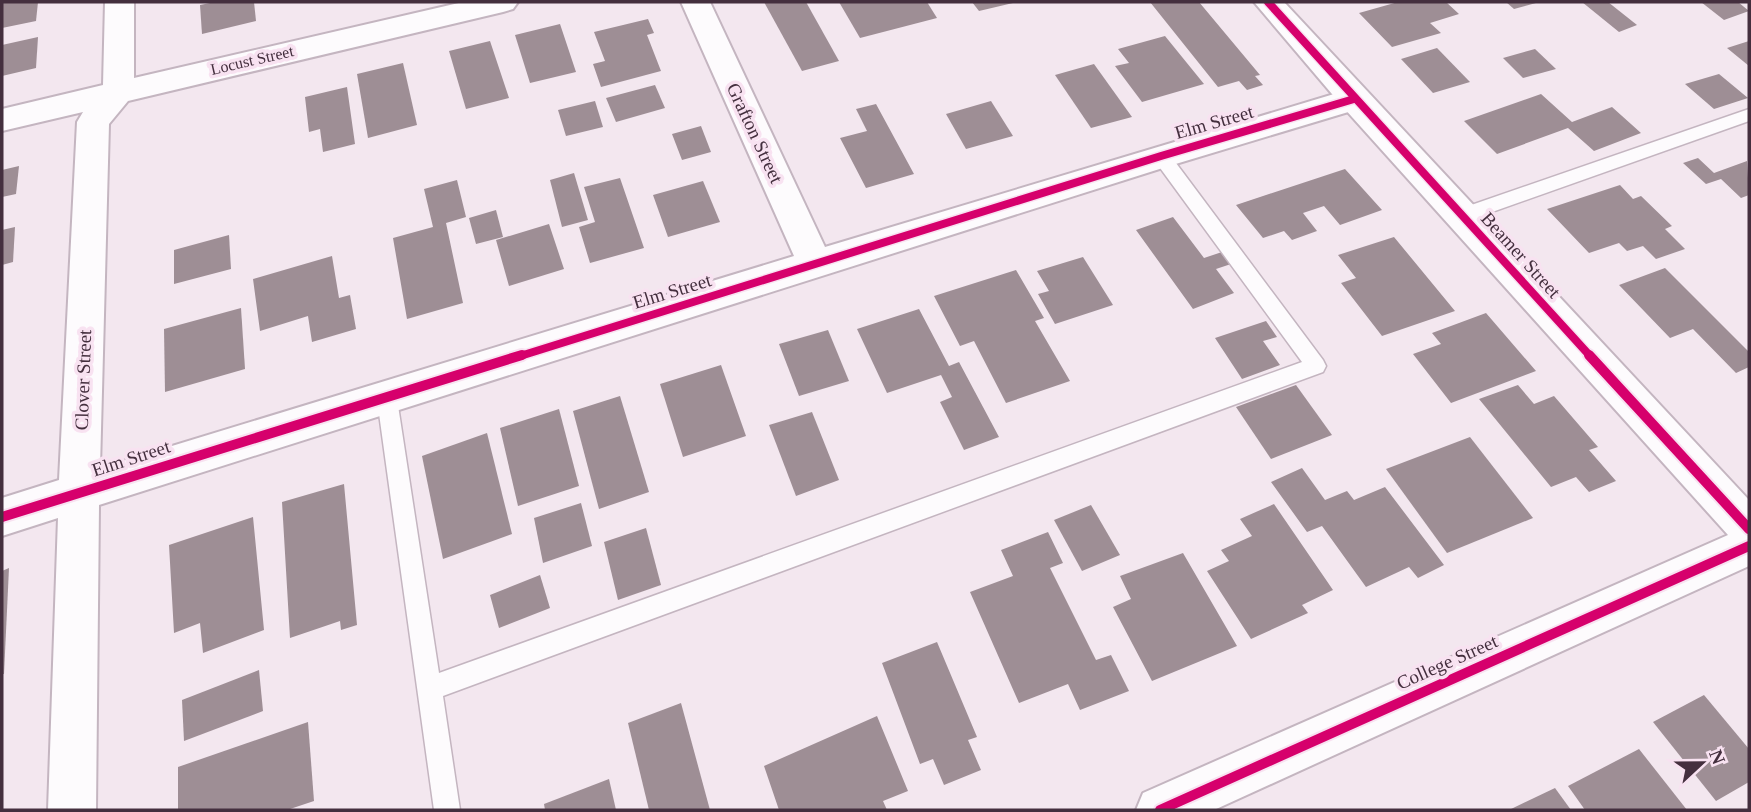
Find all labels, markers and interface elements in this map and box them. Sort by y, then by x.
street label: Locust Street [209,42,296,78]
street label: Grafton Street [723,80,788,187]
street label: Elm Street [1172,101,1256,143]
street label: Beamer Street [1477,208,1565,303]
street label: Elm Street [630,269,714,313]
street label: Clover Street [71,329,95,431]
street label: Elm Street [89,435,173,480]
street label: College Street [1393,630,1501,694]
north arrow [1667,728,1737,798]
text: N [1705,747,1730,767]

